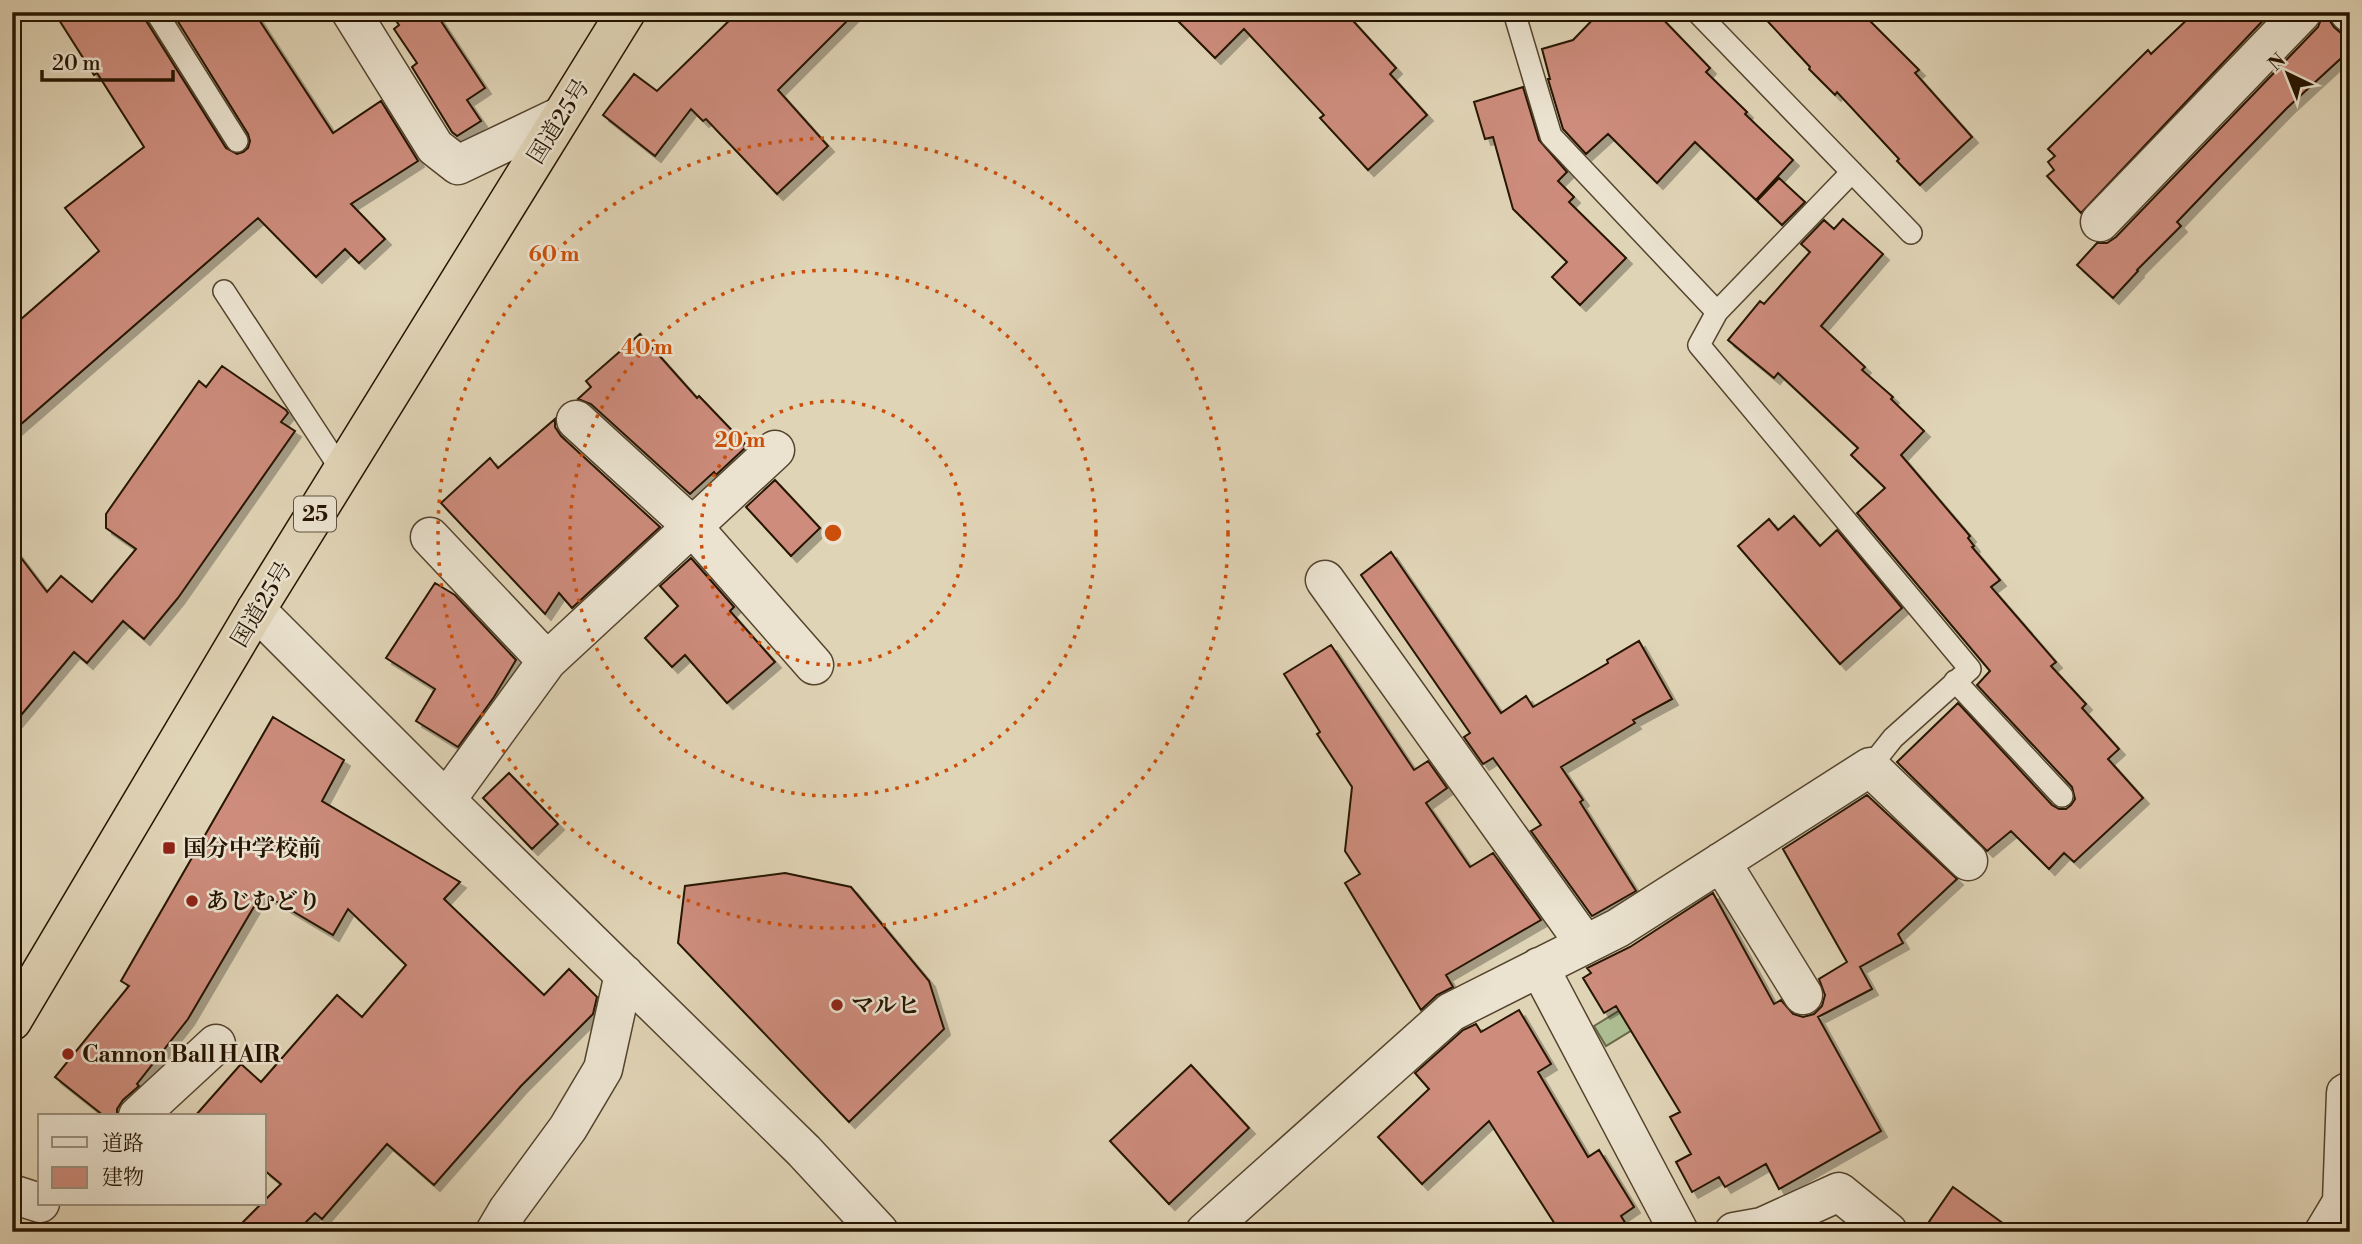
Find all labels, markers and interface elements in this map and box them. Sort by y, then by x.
scale bar [42,38,173,82]
north arrow [2254,38,2324,108]
text: N [2263,48,2291,76]
text: 20 m [52,51,101,77]
street label: 国道25号 [522,74,596,169]
text: 60 m [529,242,579,268]
text: 40 m [621,335,673,361]
text: 20 m [715,428,765,454]
road number: 25 [294,496,336,532]
centre of rings [821,521,845,545]
street label: 国道25号 [225,557,298,652]
place label: 国分中学校前 [183,835,321,863]
marker: 国分中学校前 [161,840,177,856]
place label: あじむどり [206,888,321,916]
marker: あじむどり [184,893,200,909]
place label: マルヒ [851,992,920,1020]
marker: マルヒ [829,997,845,1013]
place label: Cannon Ball HAIR [82,1041,281,1069]
marker: Cannon Ball HAIR [60,1046,76,1062]
legend [38,1114,266,1206]
text: 道路 [102,1131,144,1157]
text: 建物 [102,1165,144,1191]

